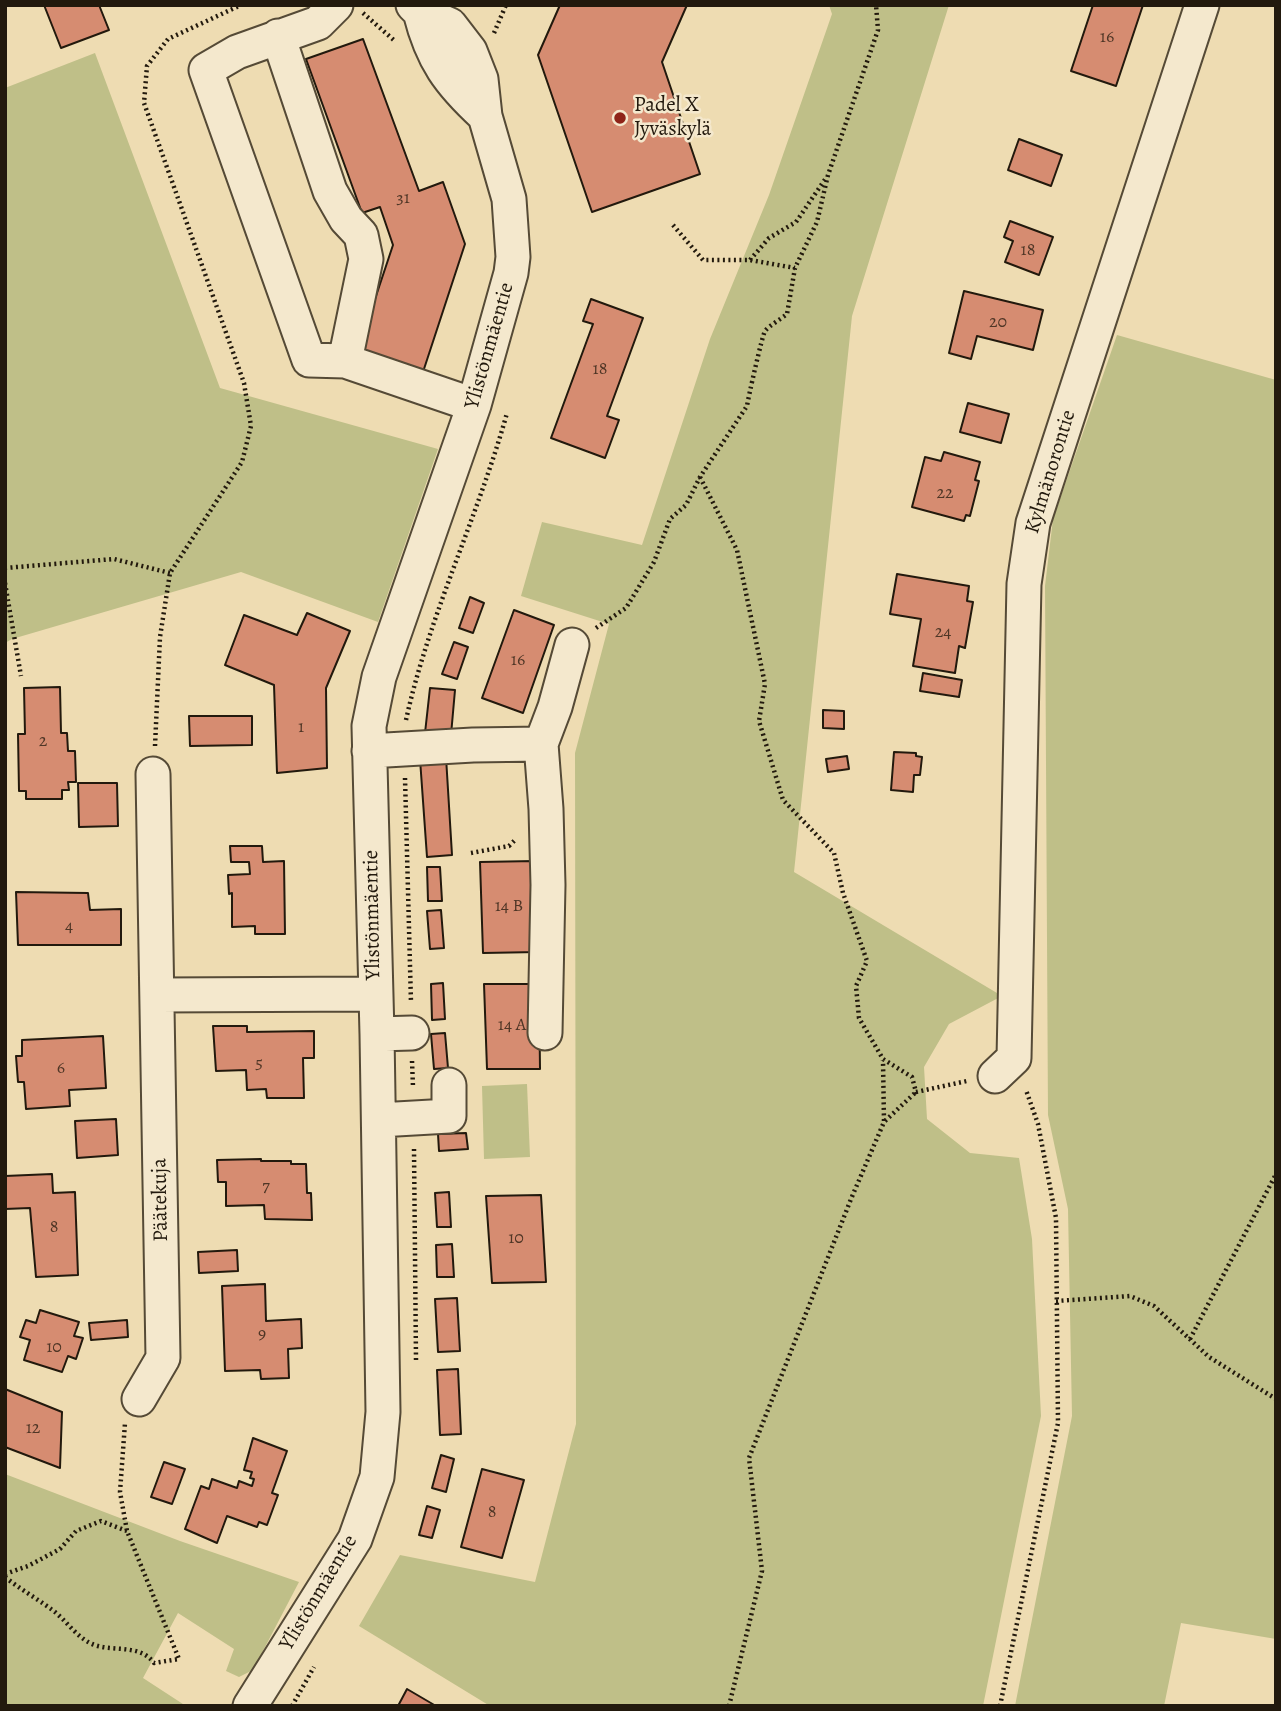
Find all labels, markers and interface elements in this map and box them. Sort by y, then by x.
house number: 16 [1100,27,1114,49]
place label: Padel X Jyväskylä [634,93,711,143]
marker: Padel X Jyväskylä [612,110,628,126]
house number: 31 [396,188,410,210]
house number: 18 [1021,240,1035,262]
street label: Ylistönmäentie [460,280,520,412]
house number: 20 [989,312,1007,334]
house number: 18 [593,359,607,381]
street label: Kylmänorontie [1020,407,1082,537]
house number: 22 [936,483,954,505]
house number: 24 [935,622,951,644]
house number: 16 [511,650,525,672]
house number: 1 [298,717,304,739]
house number: 2 [39,731,47,753]
street label: Ylistönmäentie [359,850,387,980]
house number: 14 B [495,896,523,918]
house number: 4 [65,916,73,938]
house number: 14 A [498,1015,526,1037]
house number: 5 [255,1053,263,1075]
house number: 6 [57,1058,65,1080]
street label: Päätekuja [148,1158,174,1242]
house number: 7 [262,1176,270,1198]
house number: 8 [50,1217,58,1239]
house number: 10 [508,1228,524,1250]
house number: 9 [258,1324,266,1346]
house number: 10 [46,1337,62,1359]
house number: 12 [26,1418,40,1440]
house number: 8 [488,1502,496,1524]
street label: Ylistönmäentie [275,1531,363,1655]

